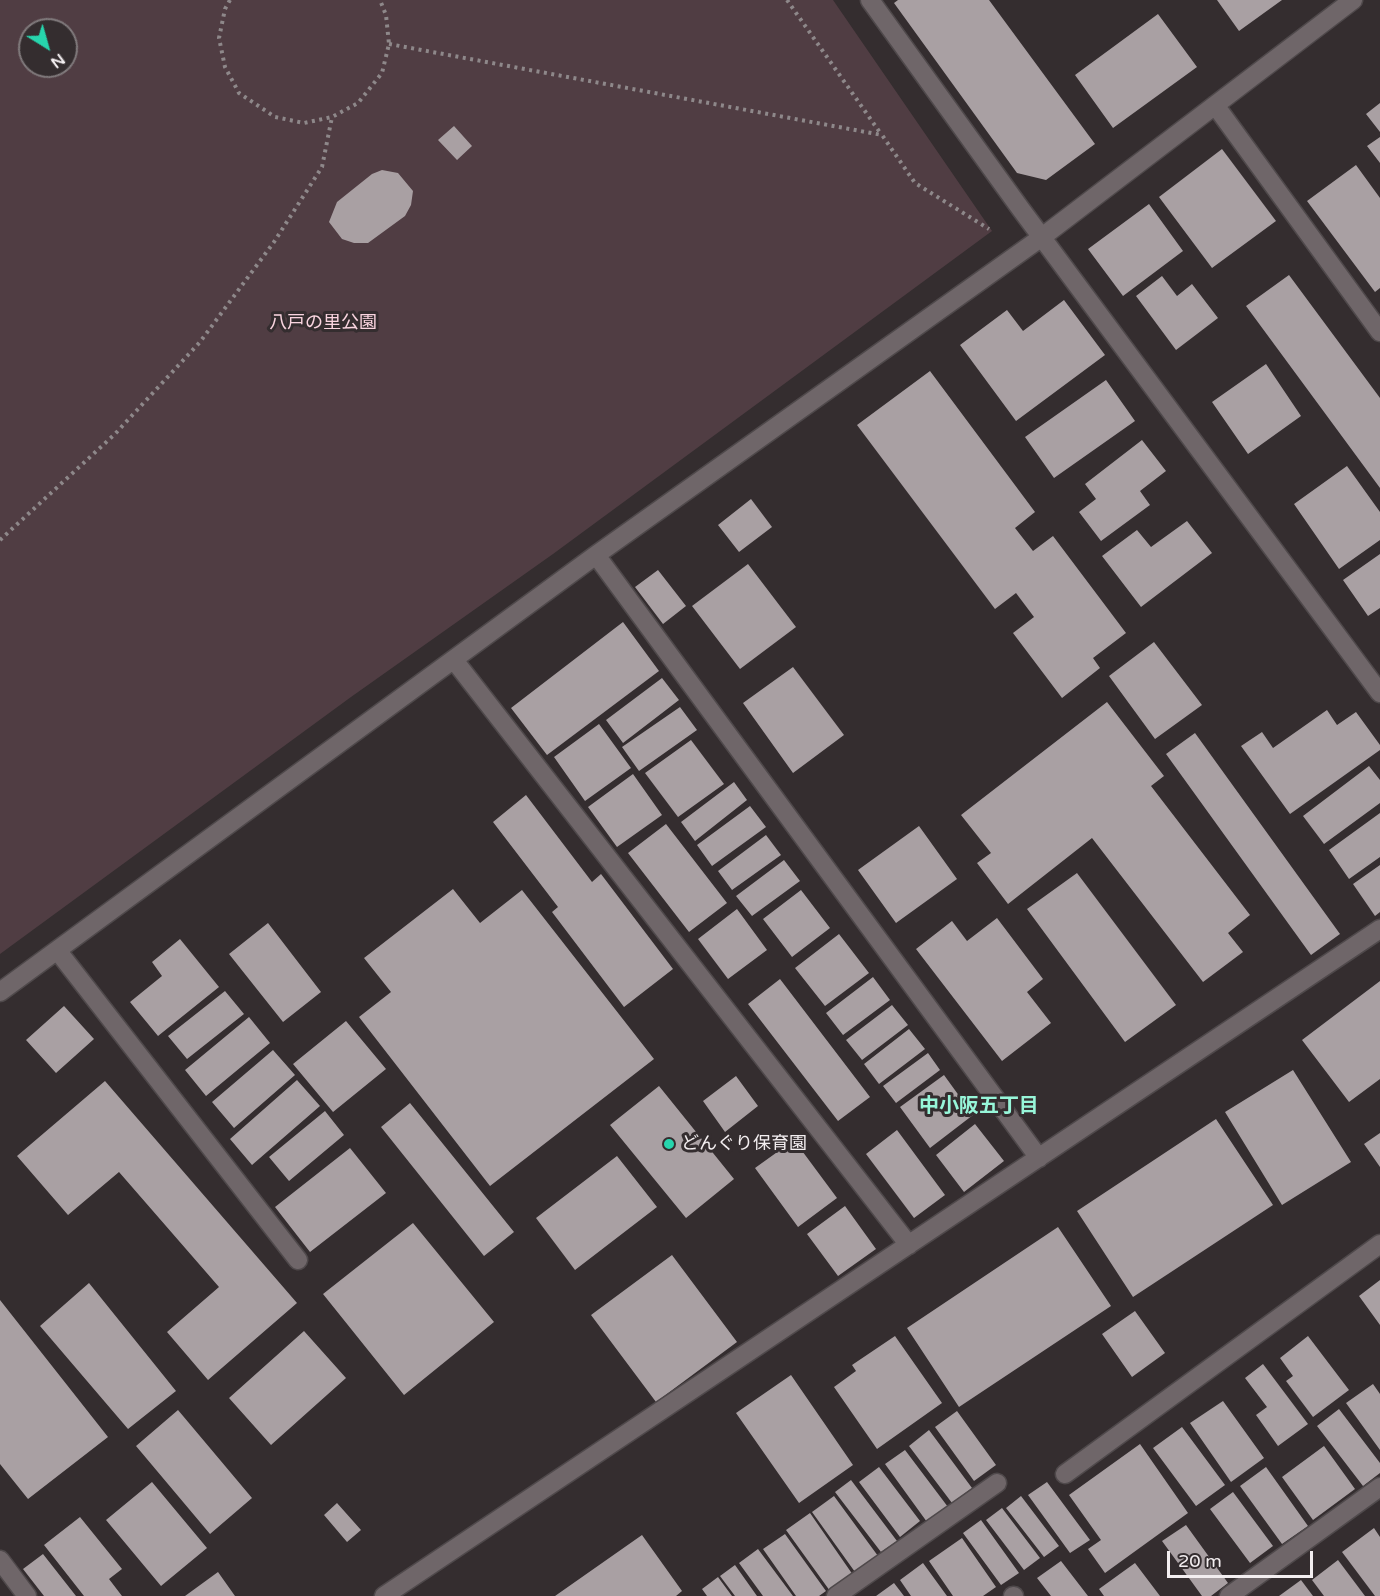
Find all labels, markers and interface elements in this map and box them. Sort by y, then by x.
north arrow [18,18,78,78]
text: N [46,49,69,73]
park label: 八戸の里公園 [269,312,377,334]
district label: 中小阪五丁目 [919,1095,1039,1119]
place label: どんぐり保育園 [681,1133,807,1155]
marker: どんぐり保育園 [662,1137,676,1151]
scale bar [1170,1539,1316,1577]
text: 20 m [1178,1550,1222,1572]

